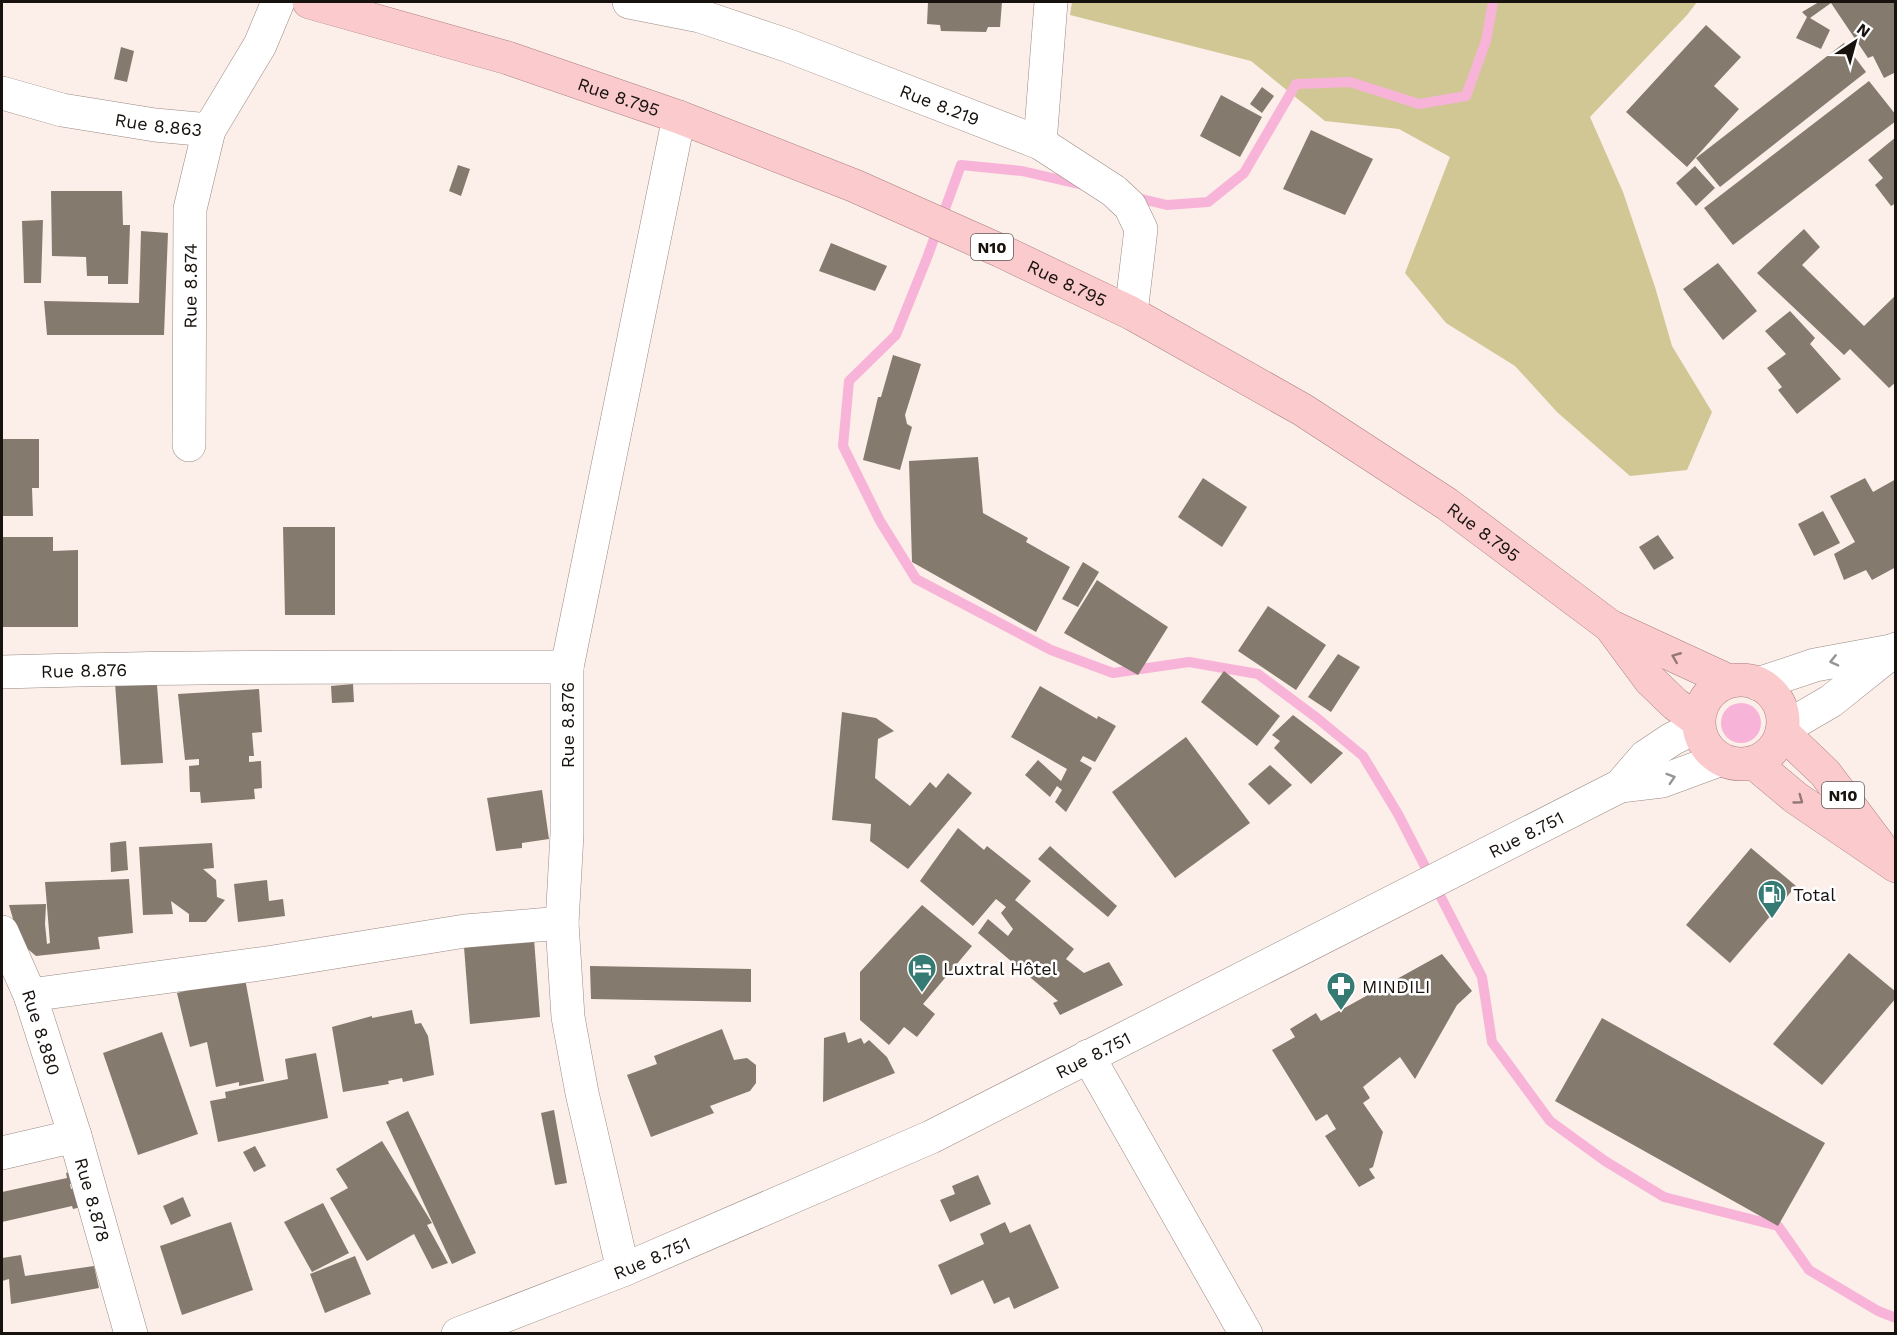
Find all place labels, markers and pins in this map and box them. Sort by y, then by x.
fuel station icon: Total [1756,878,1788,920]
place label: Total [1793,884,1836,905]
hotel icon: Luxtral Hôtel [906,952,938,994]
place label: Luxtral Hôtel [943,958,1058,979]
pharmacy icon: MINDILI [1325,970,1357,1012]
place label: MINDILI [1362,976,1430,997]

